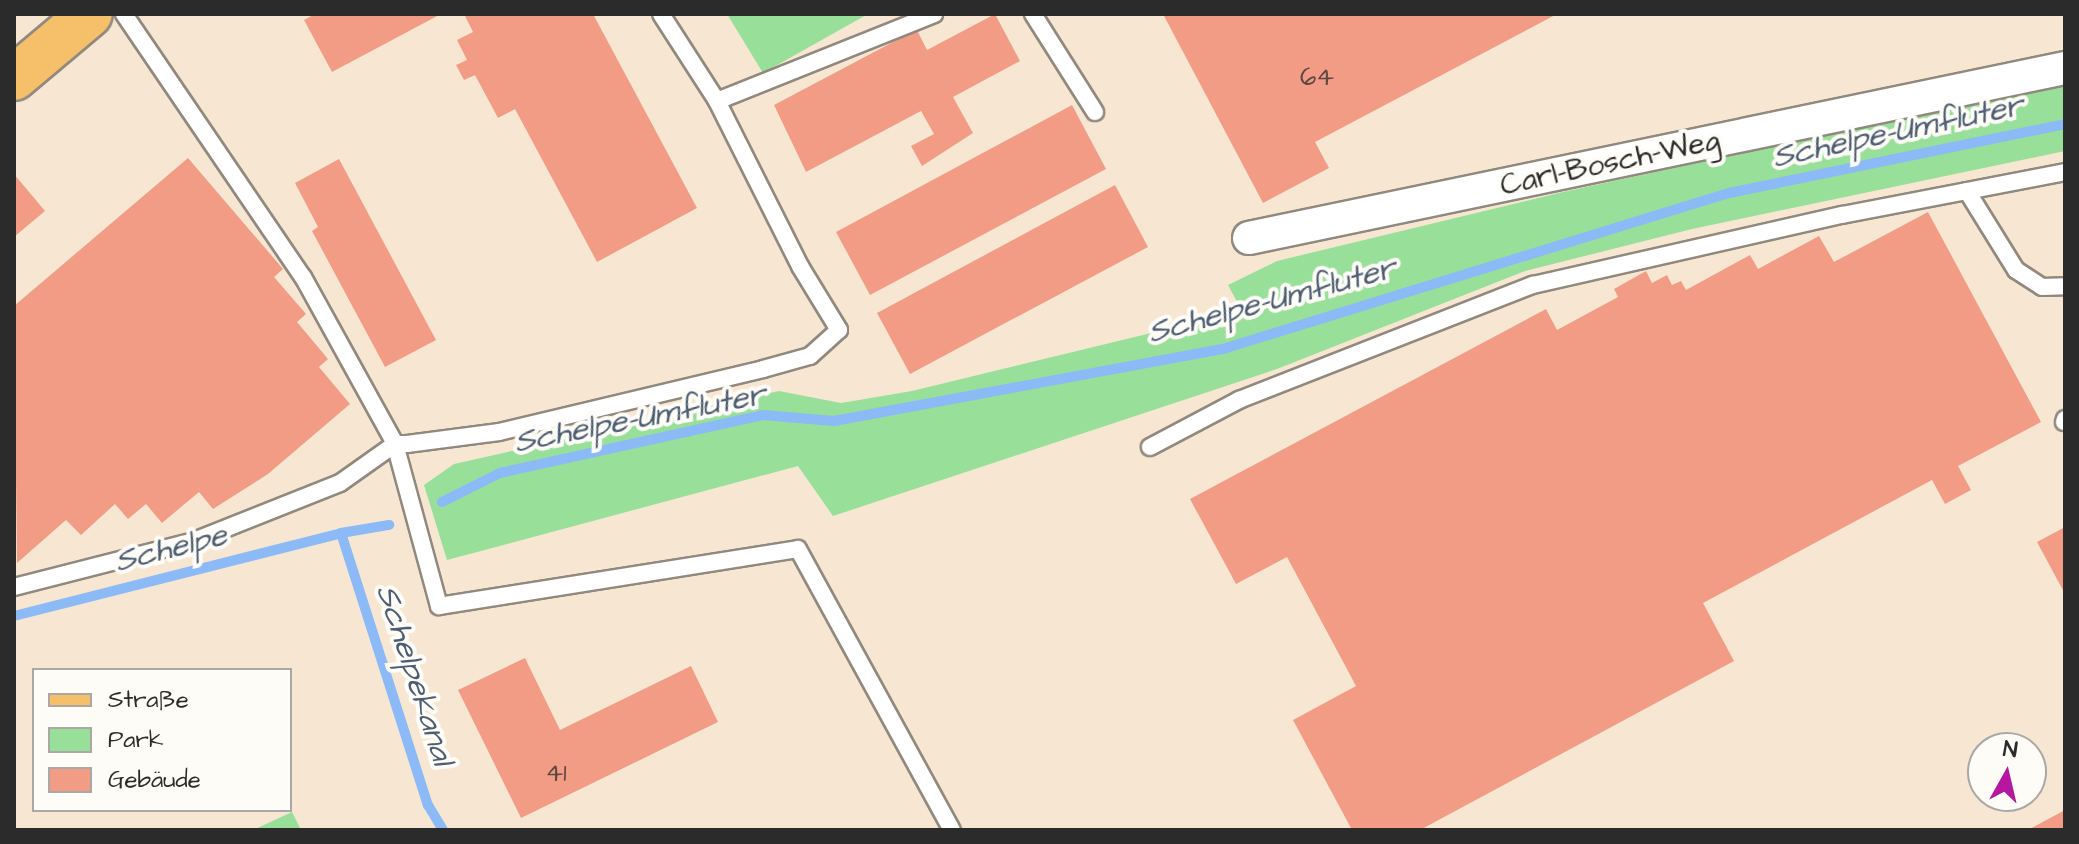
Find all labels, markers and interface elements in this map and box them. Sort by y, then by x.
house number: 64 [1300,62,1334,94]
water label: Schelpe-Umfluter [1769,87,2027,177]
street label: Carl-Bosch-Weg [1497,122,1723,204]
water label: Schelpe-Umfluter [1144,249,1400,353]
water label: Schelpe-Umfluter [511,376,769,462]
water label: Schelpe [111,517,231,581]
water label: Schelpekanal [367,580,461,770]
legend [32,668,292,812]
text: Straße [108,683,189,717]
text: Park [108,723,164,757]
north arrow [1967,732,2047,812]
text: N [2001,733,2019,766]
house number: 41 [545,758,567,790]
text: Gebäude [108,763,201,797]

